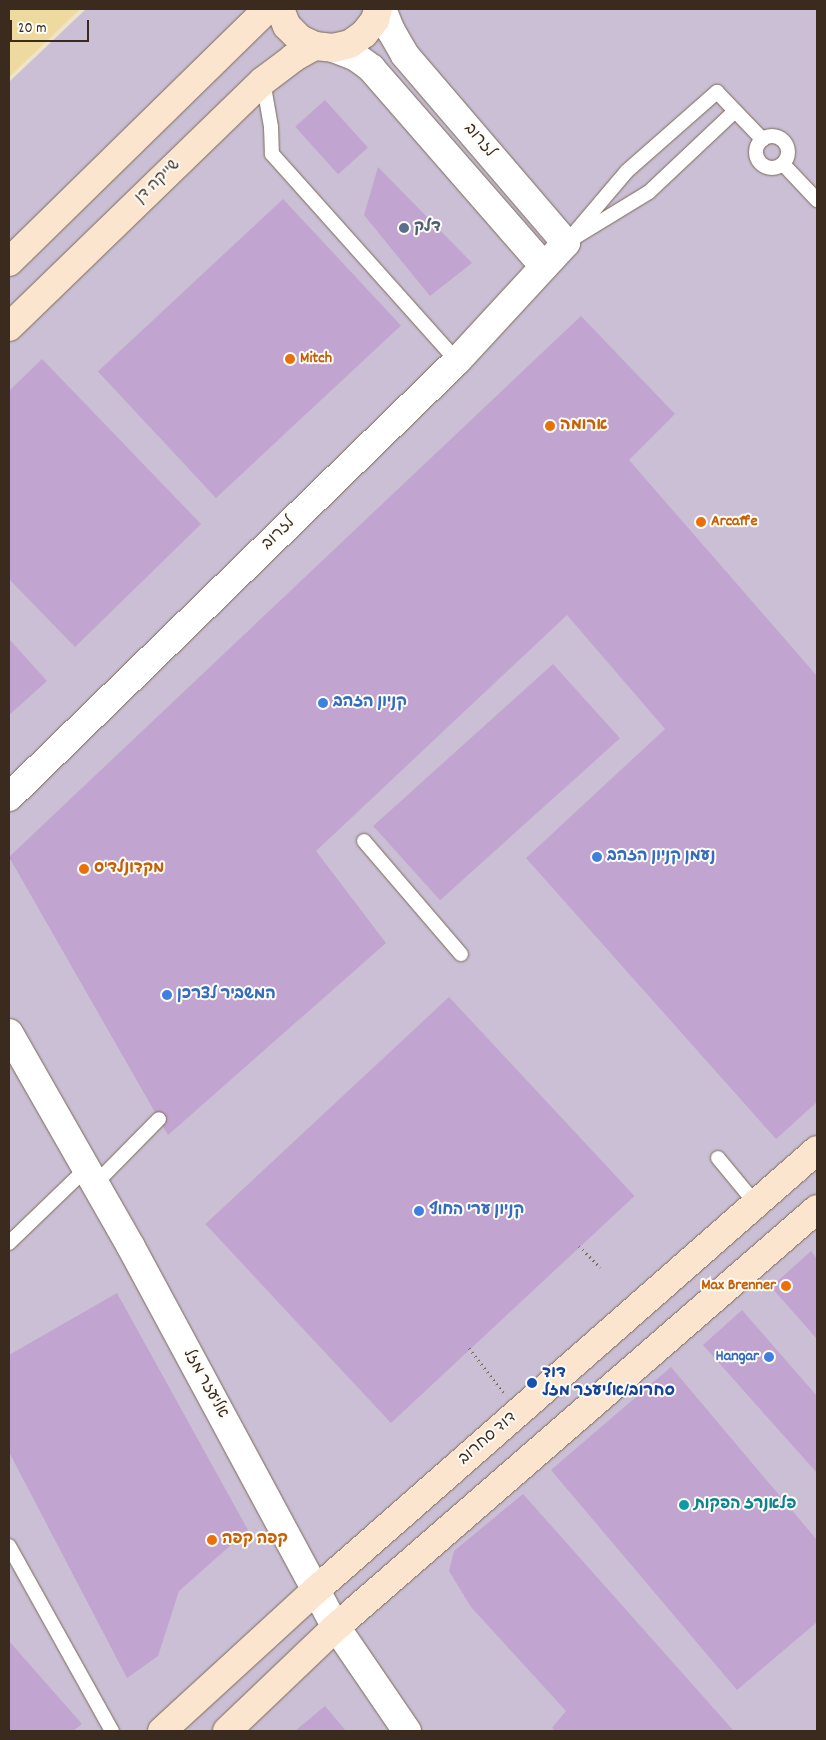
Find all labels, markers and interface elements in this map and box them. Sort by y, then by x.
scale bar [12,10,91,42]
text: 20 m [18,18,46,40]
street label: לזרוב [459,120,499,162]
street label: שייקה דן [132,156,184,208]
place label: דלק [414,218,441,238]
marker: דלק [398,222,410,234]
place label: Mitch [300,349,332,369]
marker: Mitch [284,353,296,365]
place label: ארומה [560,416,607,436]
marker: ארומה [544,420,556,432]
place label: Arcaffe [711,512,757,532]
street label: לזרוב [258,514,300,554]
marker: Arcaffe [695,516,707,528]
place label: קניון הזהב [333,693,407,713]
marker: קניון הזהב [317,697,329,709]
place label: נעמן קניון הזהב [607,847,715,867]
marker: נעמן קניון הזהב [591,851,603,863]
place label: מקדונלד'ס [94,859,164,879]
marker: מקדונלד'ס [78,863,90,875]
place label: המשביר לצרכן [177,985,276,1005]
marker: המשביר לצרכן [161,989,173,1001]
place label: קניון ערי החוף [429,1201,524,1221]
marker: קניון ערי החוף [413,1205,425,1217]
place label: Max Brenner [701,1276,776,1296]
marker: Max Brenner [780,1280,792,1292]
street label: אליעזר מזל [178,1346,232,1422]
place label: Hangar [715,1347,759,1367]
marker: Hangar [763,1351,775,1363]
place label: דוד סחרוב/אליעזר מזל [542,1364,675,1402]
marker: דוד סחרוב/אליעזר מזל [526,1377,538,1389]
street label: דוד סחרוב [455,1409,521,1469]
place label: פלאנרז הפקות [694,1495,796,1515]
marker: פלאנרז הפקות [678,1499,690,1511]
place label: קפה קפה [222,1530,288,1550]
marker: קפה קפה [206,1534,218,1546]

